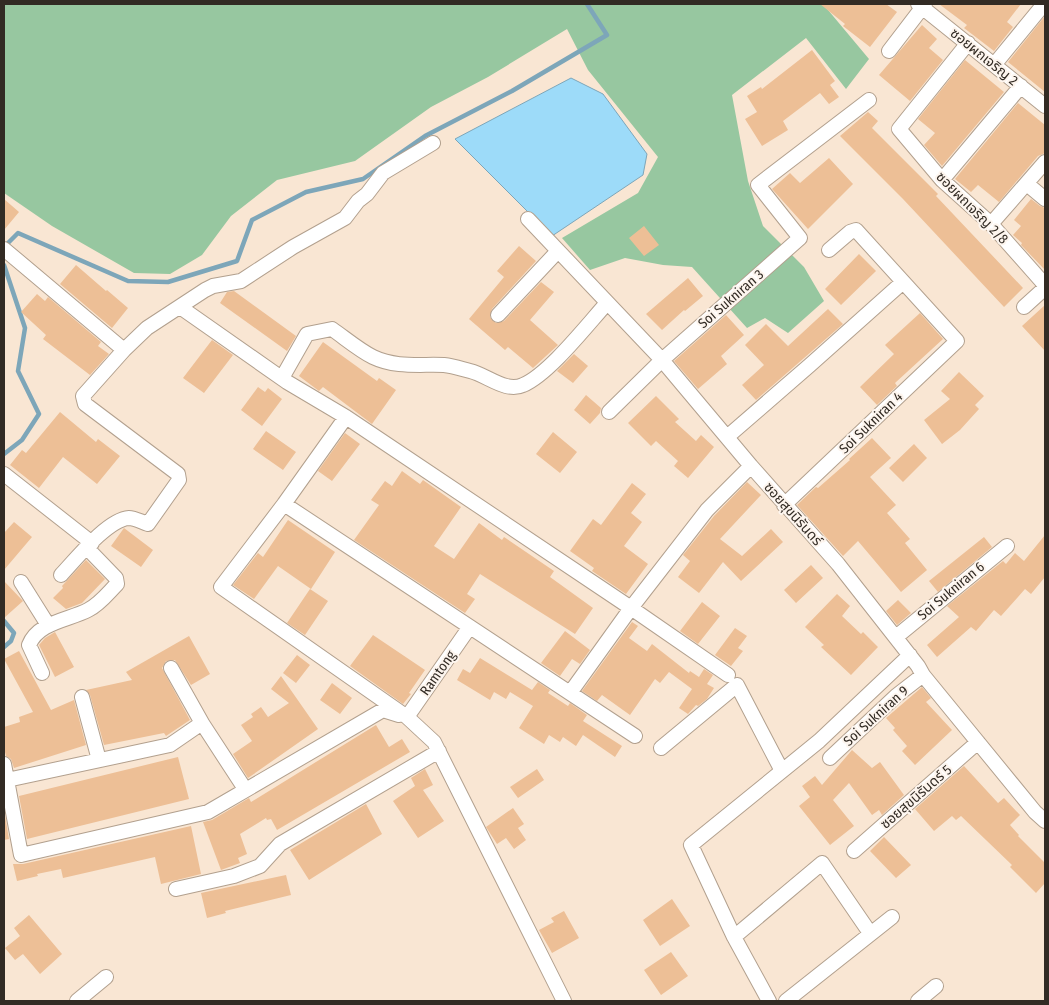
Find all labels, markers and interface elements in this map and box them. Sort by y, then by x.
street label: ซอยผถเจริญ 2 [947,25,1021,89]
street label: ซอยผถเจริญ 2/8 [932,168,1012,248]
street label: Soi Sukniran 3 [695,266,767,332]
street label: Soi Sukniran 4 [836,388,906,457]
street label: ซอยสุขนิรันดร์ [760,479,826,550]
street label: Soi Sukniran 6 [914,558,988,624]
street label: Ramtong [416,647,460,699]
street label: Soi Sukniran 9 [840,682,912,750]
street label: ซอยสุขนิรันดร์ 5 [877,761,955,833]

